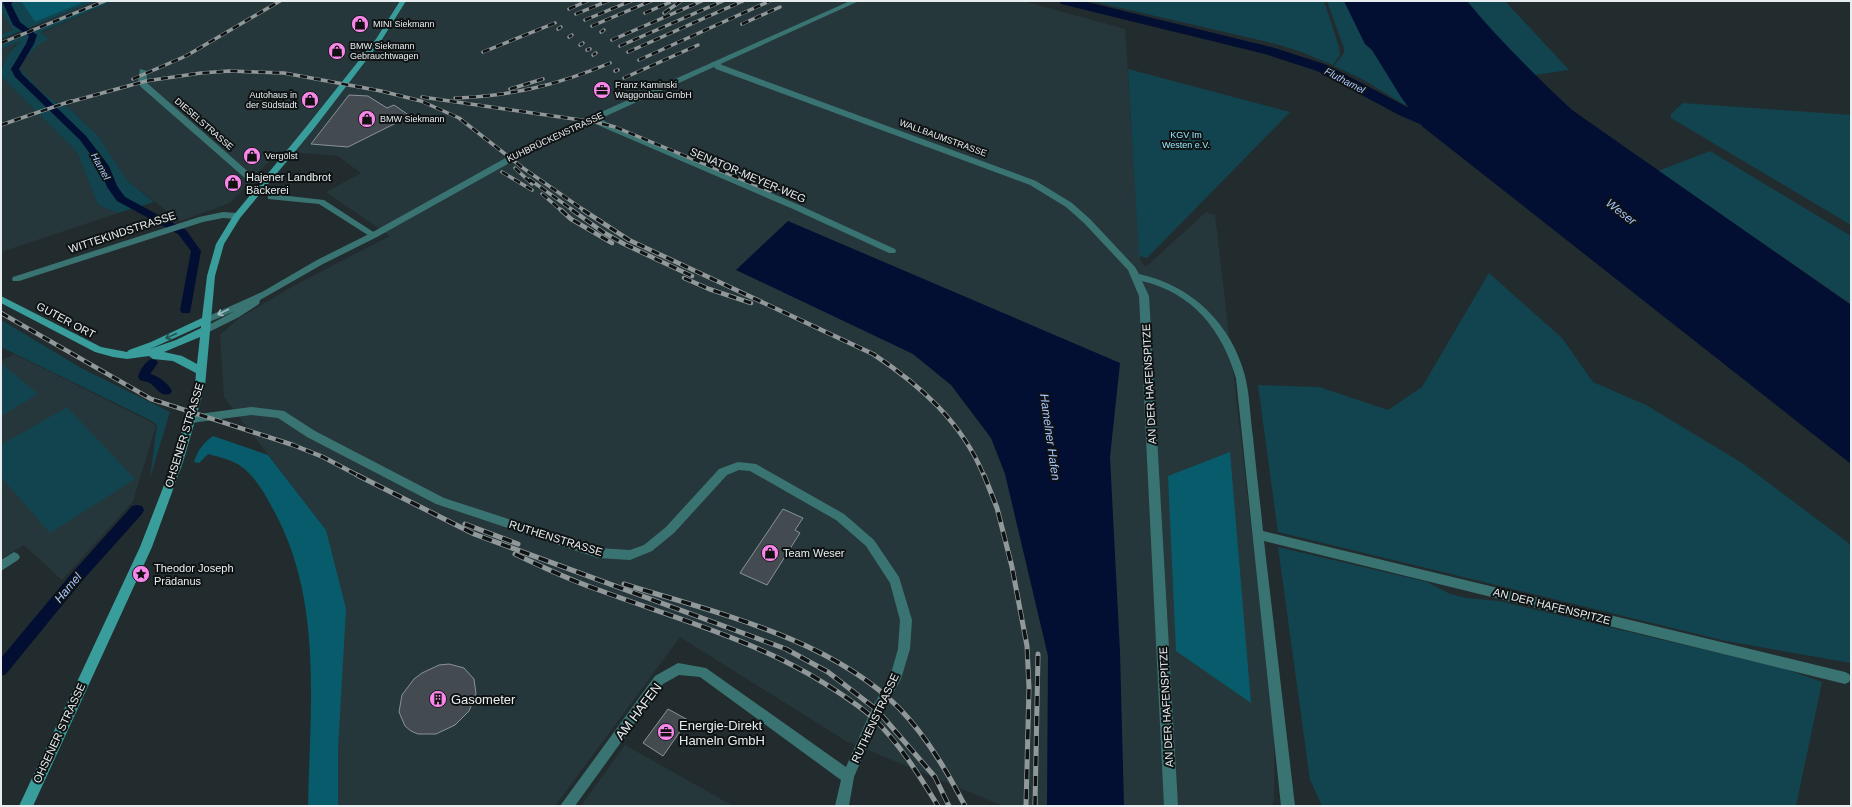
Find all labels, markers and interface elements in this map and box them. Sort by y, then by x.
shop icon: MINI Siekmann [350,14,370,34]
place label: MINI Siekmann [373,19,435,29]
shop icon: BMW Siekmann Gebrauchtwagen [327,41,347,61]
place label: BMW Siekmann Gebrauchtwagen [350,41,419,61]
water label: Fluthamel [1323,65,1367,96]
office icon: Franz Kaminski Waggonbau GmbH [592,80,612,100]
place label: Franz Kaminski Waggonbau GmbH [615,80,692,100]
place label: Autohaus in der Südstadt [246,90,297,110]
shop icon: Autohaus in der Südstadt [300,90,320,110]
street label: DIESELSTRASSE [173,96,235,152]
shop icon: BMW Siekmann [357,109,377,129]
street label: KUHBRÜCKENSTRASSE [505,110,605,164]
place label: BMW Siekmann [380,114,445,124]
street label: WALLBAUMSTRASSE [898,118,988,158]
park label: KGV Im Westen e.V. [1162,130,1210,150]
street label: SENATOR-MEYER-WEG [688,145,808,205]
shop icon: Vergölst [242,146,262,166]
water label: Hamel [89,151,113,182]
place label: Vergölst [265,151,298,161]
place label: Hajener Landbrot Bäckerei [246,171,331,196]
shop icon: Hajener Landbrot Bäckerei [223,173,243,193]
water label: Weser [1603,196,1640,229]
street label: WITTEKINDSTRASSE [67,209,177,255]
street label: GUTER ORT [35,300,98,341]
one-way arrow [217,309,229,316]
street label: AN DER HAFENSPITZE [1140,324,1158,444]
one-way arrow [166,333,178,340]
street label: OHSENER STRASSE [162,381,206,489]
water label: Hamelner Hafen [1037,393,1063,482]
street label: RUTHENSTRASSE [508,518,604,558]
shop icon: Team Weser [760,543,780,563]
place label: Team Weser [783,547,845,559]
place label: Theodor Joseph Prädanus [154,562,234,587]
place icon: Theodor Joseph Prädanus [131,564,151,584]
water label: Hamel [51,570,85,606]
street label: AN DER HAFENSPITZE [1492,586,1612,626]
street label: AN DER HAFENSPITZE [1157,647,1175,767]
street label: RUTHENSTRASSE [849,671,901,765]
street label: AM HAFEN [612,680,665,743]
street label: OHSENER STRASSE [31,681,87,785]
building icon: Gasometer [428,689,448,709]
place label: Gasometer [451,692,516,707]
place label: Energie-Direkt Hameln GmbH [679,718,765,748]
office icon: Energie-Direkt Hameln GmbH [656,722,676,742]

